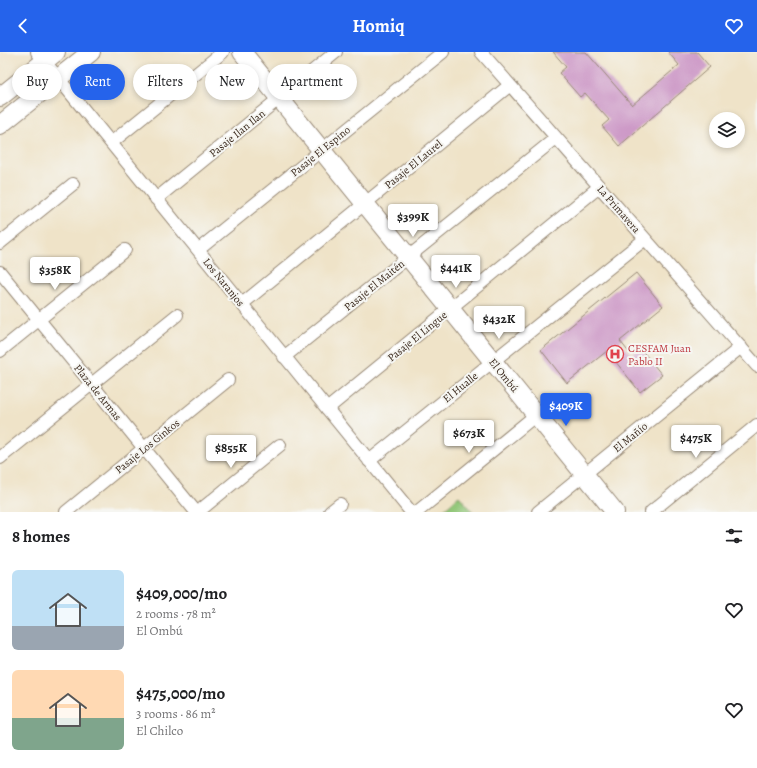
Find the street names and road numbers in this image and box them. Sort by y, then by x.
street label: Pasaje Ilan Ilan [206,106,269,161]
street label: Pasaje El Espino [287,122,354,180]
street label: Pasaje El Laurel [381,136,446,192]
street label: La Primavera [594,182,644,237]
street label: Los Naranjos [199,255,248,310]
street label: Pasaje El Maitén [341,256,408,314]
street label: Pasaje El Lingue [384,308,450,365]
street label: El Ombú [485,355,522,395]
street label: Plaza de Armas [70,361,125,424]
street label: El Hualle [440,369,481,406]
street label: Pasaje Los Ginkos [112,416,183,477]
street label: El Mañío [610,419,651,456]

